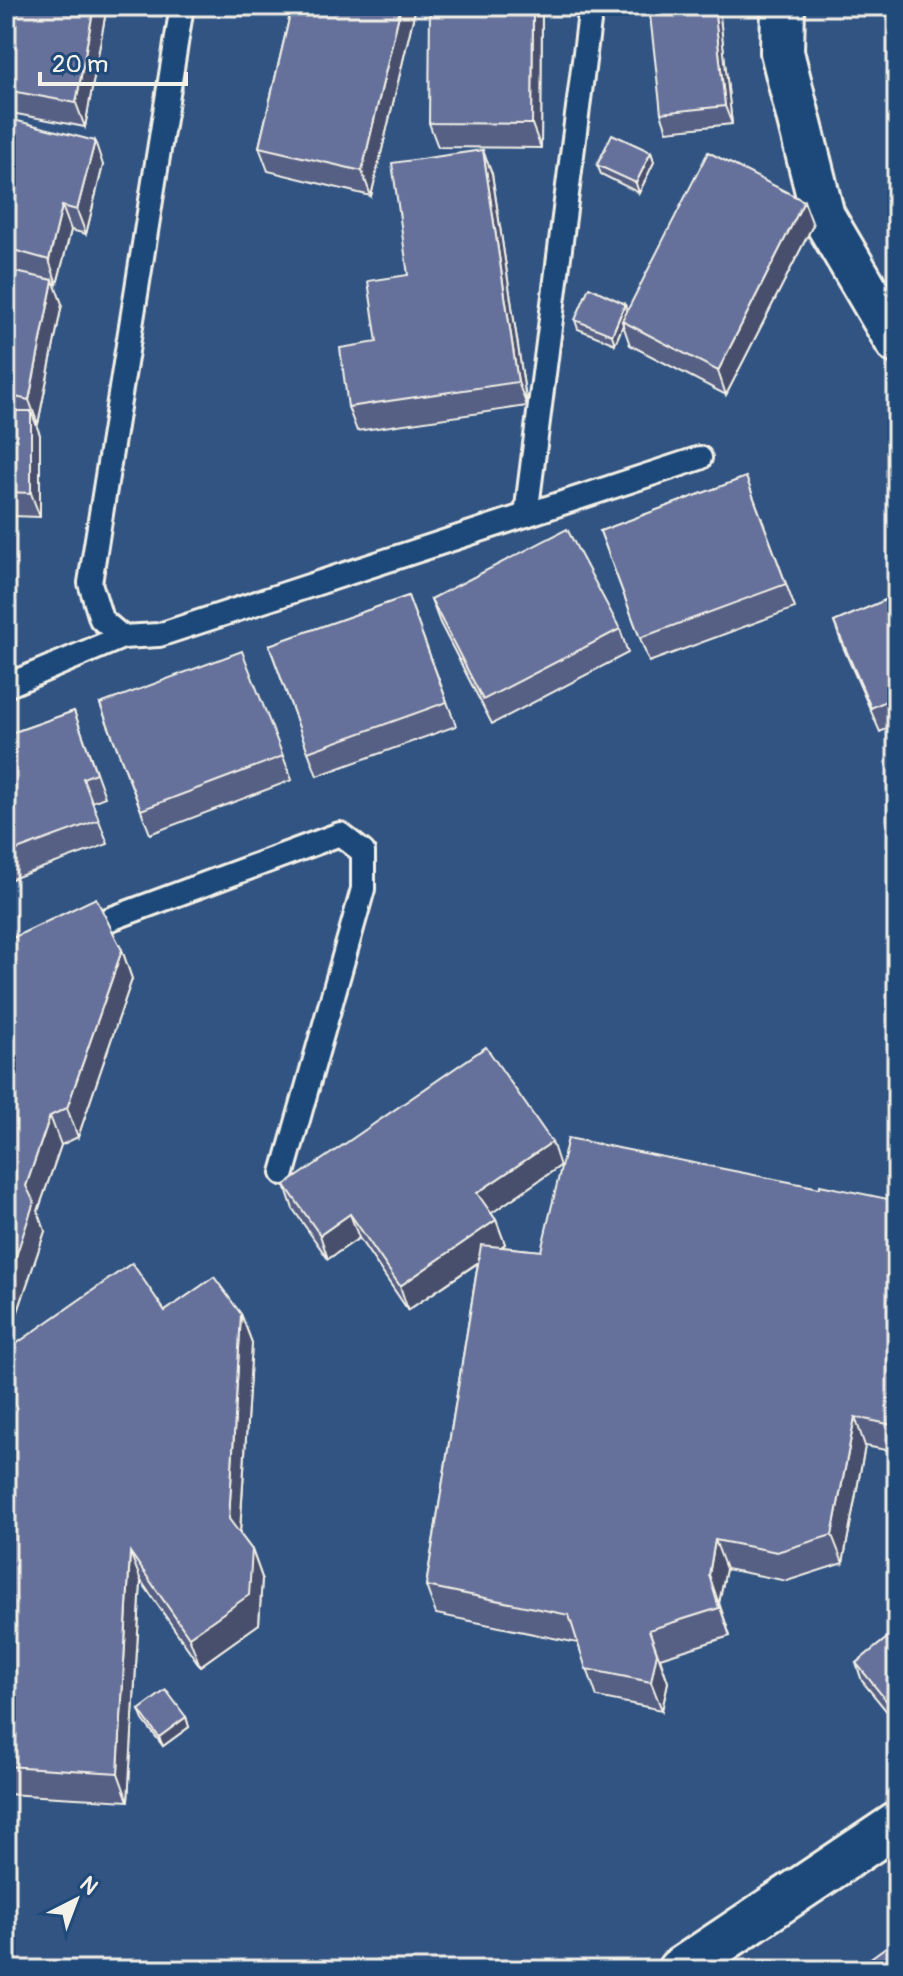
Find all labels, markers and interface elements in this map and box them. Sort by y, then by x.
scale bar [40,36,186,86]
text: 20 m [52,50,108,79]
north arrow [36,1860,116,1940]
text: N [74,1870,104,1901]

